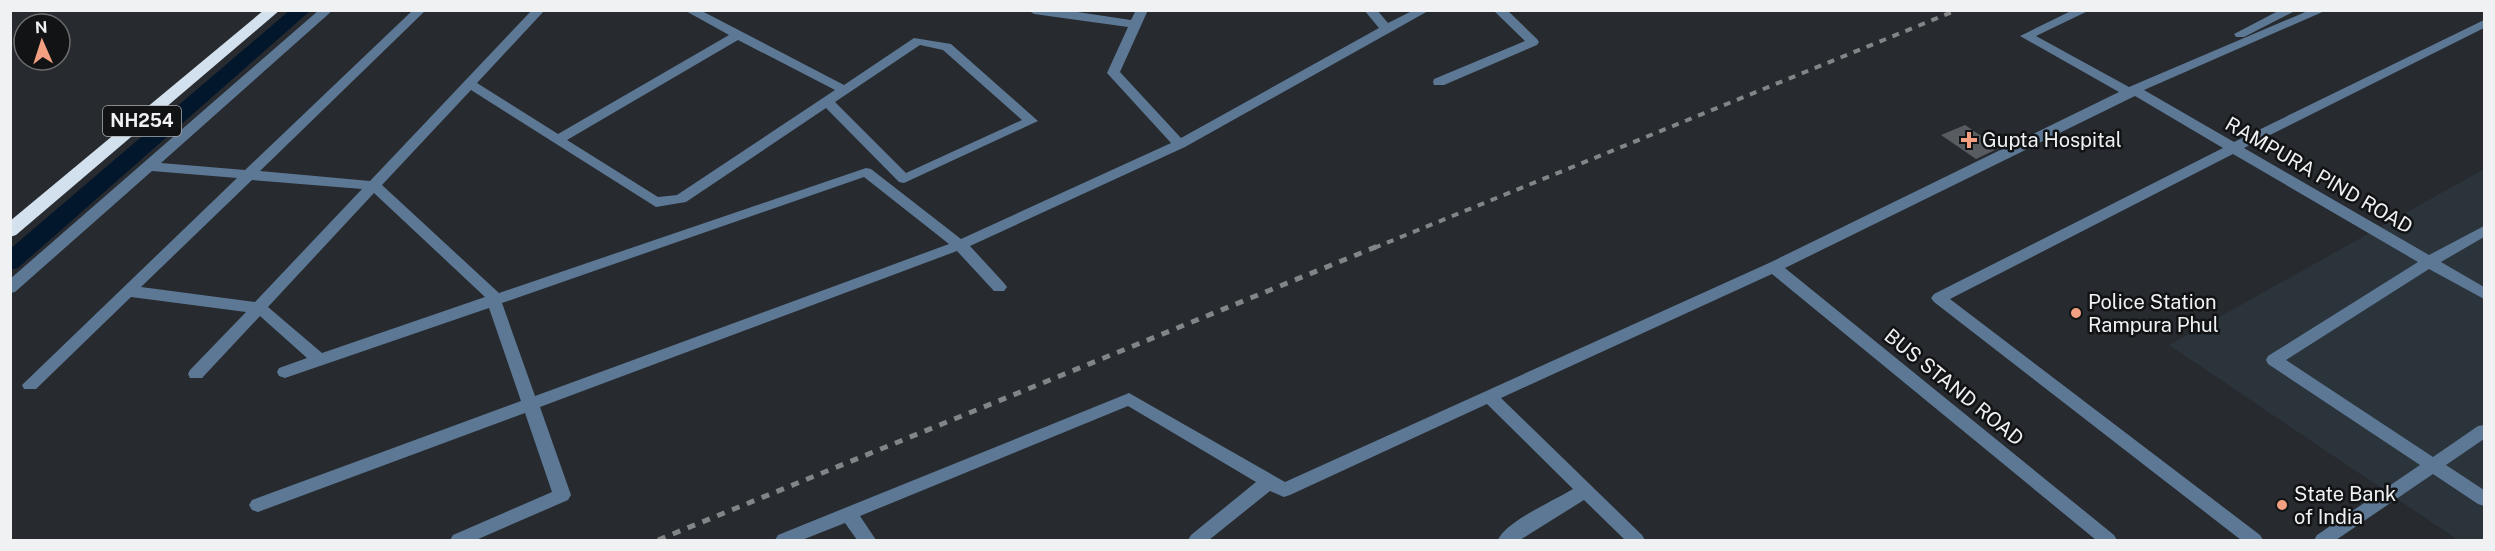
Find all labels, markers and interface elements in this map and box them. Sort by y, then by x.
north arrow [12,12,72,72]
text: N [34,18,48,37]
road number: NH254 [103,106,181,136]
street label: RAMPURA PIND ROAD [2221,111,2417,239]
place label: Gupta Hospital [1982,128,2122,152]
marker: Gupta Hospital [1960,131,1978,149]
place label: Police Station Rampura Phul [2088,290,2219,337]
marker: Police Station Rampura Phul [2069,306,2083,320]
street label: BUS STAND ROAD [1880,323,2028,451]
place label: State Bank of India [2294,482,2396,529]
marker: State Bank of India [2275,498,2289,512]

